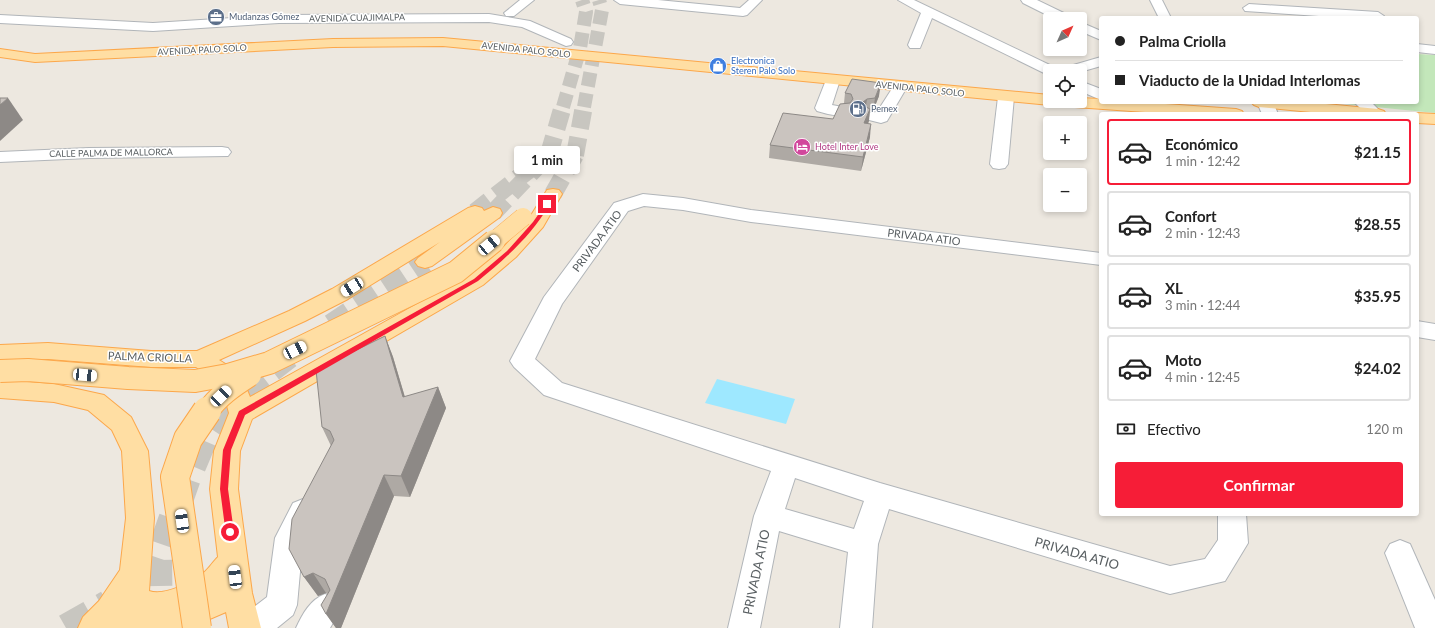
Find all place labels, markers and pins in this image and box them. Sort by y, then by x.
office icon: Mudanzas Gómez [206,7,226,27]
place label: Mudanzas Gómez [229,11,299,22]
place label: Electronica Steren Palo Solo [731,55,795,76]
shop icon: Electronica Steren Palo Solo [708,56,728,76]
fuel station icon: Pemex [848,99,868,119]
place label: Pemex [871,103,898,114]
hotel icon: Hotel Inter Love [792,137,812,157]
place label: Hotel Inter Love [815,141,879,152]

